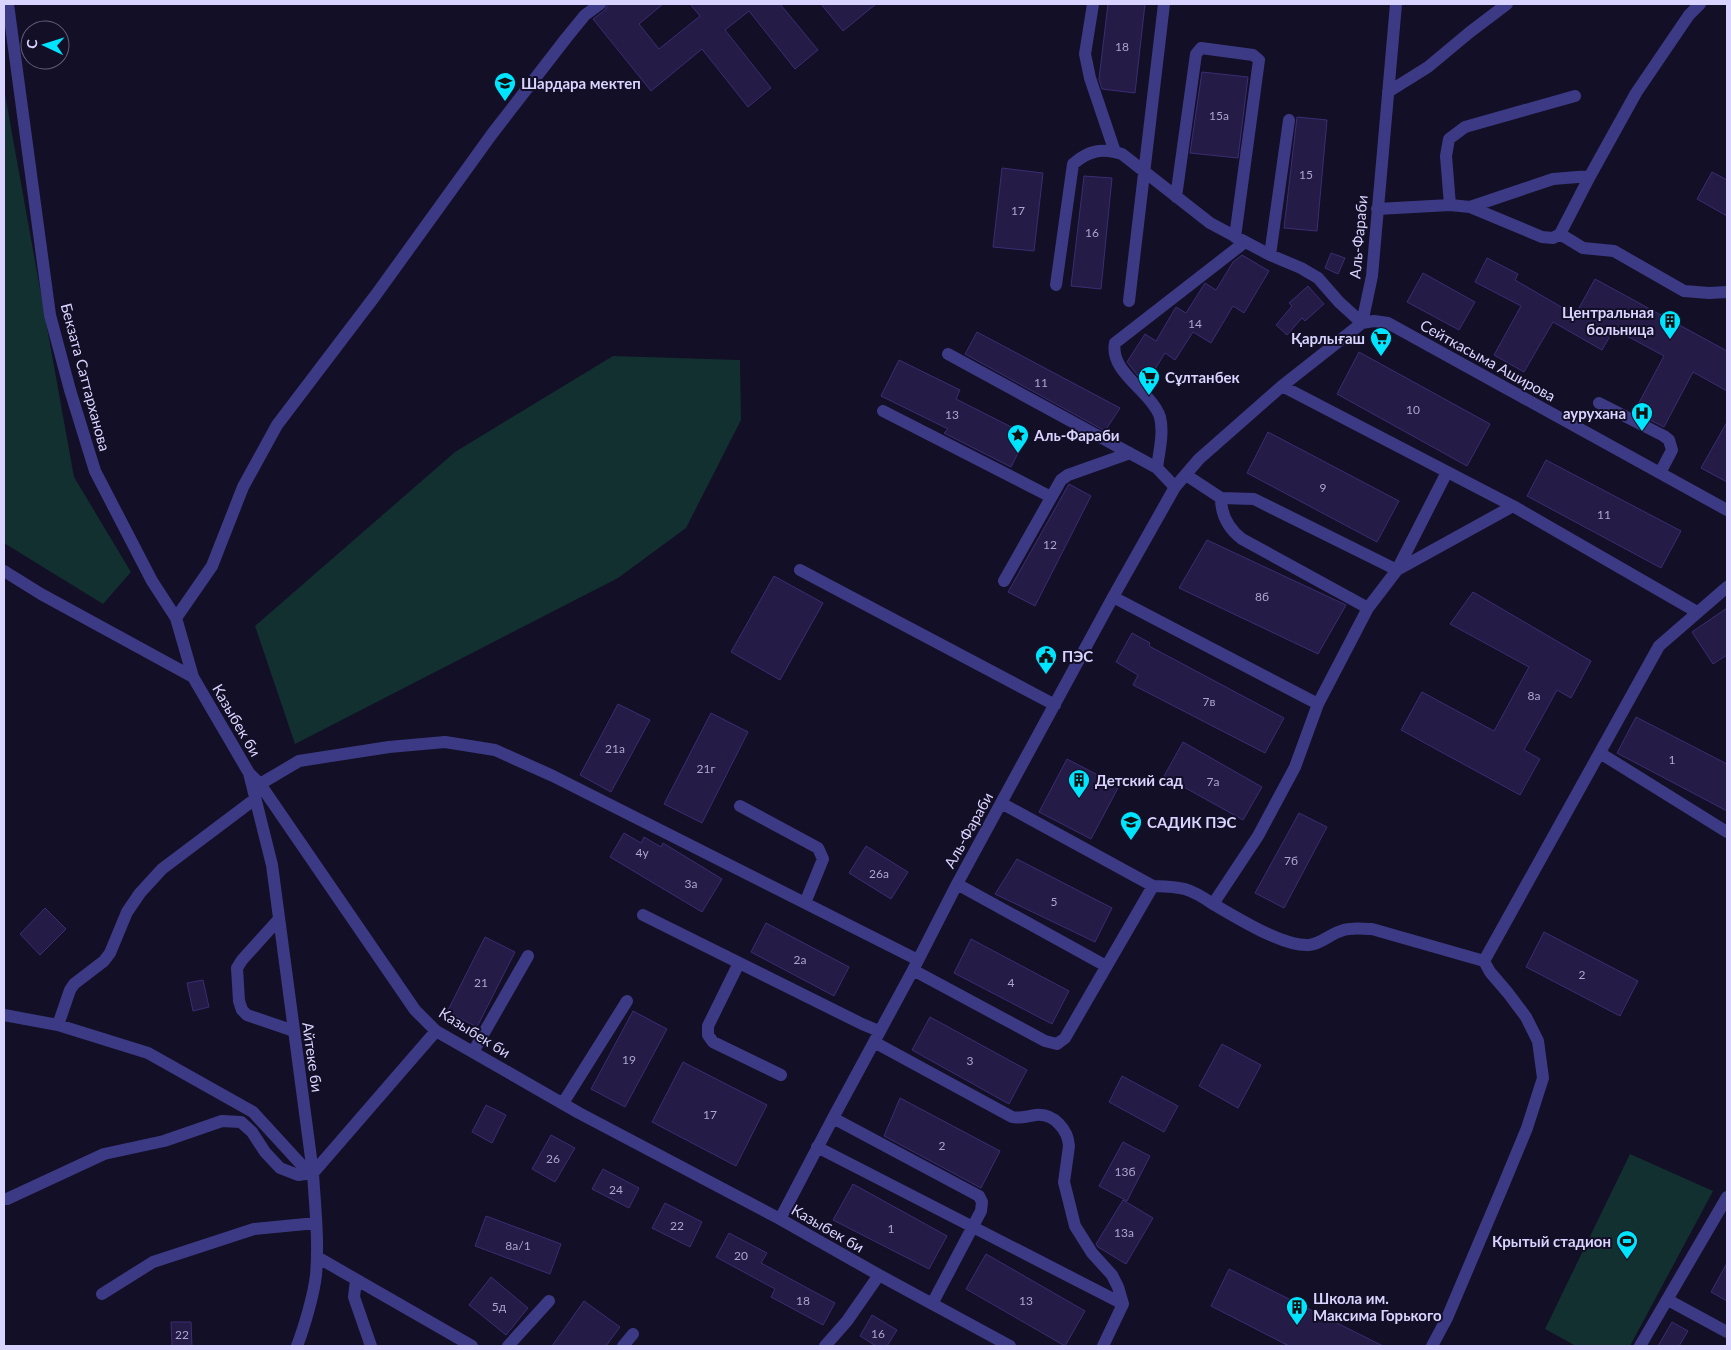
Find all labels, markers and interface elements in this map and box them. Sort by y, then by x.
north arrow [20,20,70,70]
text: С [23,38,40,49]
house number: 18 [1115,39,1129,54]
school or university icon: Шардара мектеп [493,71,517,102]
place label: Шардара мектеп [521,74,641,92]
house number: 15а [1209,108,1229,123]
house number: 15 [1299,167,1313,182]
street label: Аль-Фараби [1345,194,1371,280]
house number: 17 [1011,203,1025,218]
house number: 16 [1085,225,1099,240]
street label: Бекзата Саттарханова [58,301,114,453]
place label: Центральная больница [1562,303,1654,338]
building icon: Центральная больница [1658,309,1682,340]
street label: Сейткасыма Аширова [1417,315,1559,405]
house number: 14 [1188,316,1202,331]
supermarket icon: Қарлығаш [1369,326,1393,357]
place label: Қарлығаш [1291,329,1365,347]
supermarket icon: Сұлтанбек [1137,365,1161,396]
place label: Сұлтанбек [1165,368,1241,386]
house number: 11 [1034,375,1048,390]
hospital icon: аурухана [1630,401,1654,432]
house number: 10 [1406,402,1420,417]
place label: аурухана [1563,404,1626,422]
house number: 13 [945,407,959,422]
place icon: Аль-Фараби [1006,423,1030,454]
place label: Аль-Фараби [1033,426,1120,444]
house number: 9 [1320,480,1327,495]
house number: 11 [1597,507,1611,522]
house number: 12 [1043,537,1057,552]
house number: 8б [1255,589,1269,604]
public building icon: ПЭС [1034,644,1058,675]
place label: ПЭС [1062,647,1093,665]
street label: Казыбек би [209,681,265,759]
house number: 8а [1528,688,1540,703]
house number: 7в [1203,694,1215,709]
house number: 21а [605,741,625,756]
house number: 1 [1669,752,1676,767]
house number: 21г [697,761,715,776]
building icon: Детский сад [1067,768,1091,799]
place label: Детский сад [1095,771,1184,789]
house number: 7а [1207,774,1219,789]
street label: Аль-Фараби [940,789,996,871]
school or university icon: САДИК ПЭС [1119,810,1143,841]
place label: САДИК ПЭС [1147,813,1237,831]
house number: 4у [635,845,649,860]
house number: 7б [1284,853,1298,868]
house number: 26а [869,866,889,881]
house number: 3а [685,876,697,891]
house number: 5 [1051,894,1058,909]
house number: 2а [794,952,806,967]
house number: 2 [1579,967,1586,982]
house number: 21 [474,975,488,990]
house number: 4 [1008,975,1015,990]
street label: Казыбек би [436,1003,514,1061]
street label: Айтеке би [299,1021,327,1093]
house number: 19 [622,1052,636,1067]
house number: 3 [967,1053,974,1068]
house number: 17 [703,1107,717,1122]
house number: 2 [939,1138,946,1153]
house number: 26 [546,1151,560,1166]
house number: 13б [1115,1164,1135,1179]
house number: 24 [609,1182,623,1197]
street label: Казыбек би [789,1200,867,1256]
house number: 22 [670,1218,684,1233]
house number: 1 [888,1221,895,1236]
house number: 13а [1114,1225,1134,1240]
sports icon: Крытый стадион [1615,1229,1639,1260]
place label: Крытый стадион [1492,1232,1611,1250]
house number: 8а/1 [505,1238,531,1253]
house number: 20 [734,1248,748,1263]
place label: Школа им. Максима Горького [1313,1289,1442,1324]
house number: 18 [796,1293,810,1308]
house number: 13 [1019,1293,1033,1308]
building icon: Школа им. Максима Горького [1285,1295,1309,1326]
house number: 5д [492,1299,507,1314]
house number: 16 [871,1326,885,1341]
house number: 22 [175,1327,189,1342]

